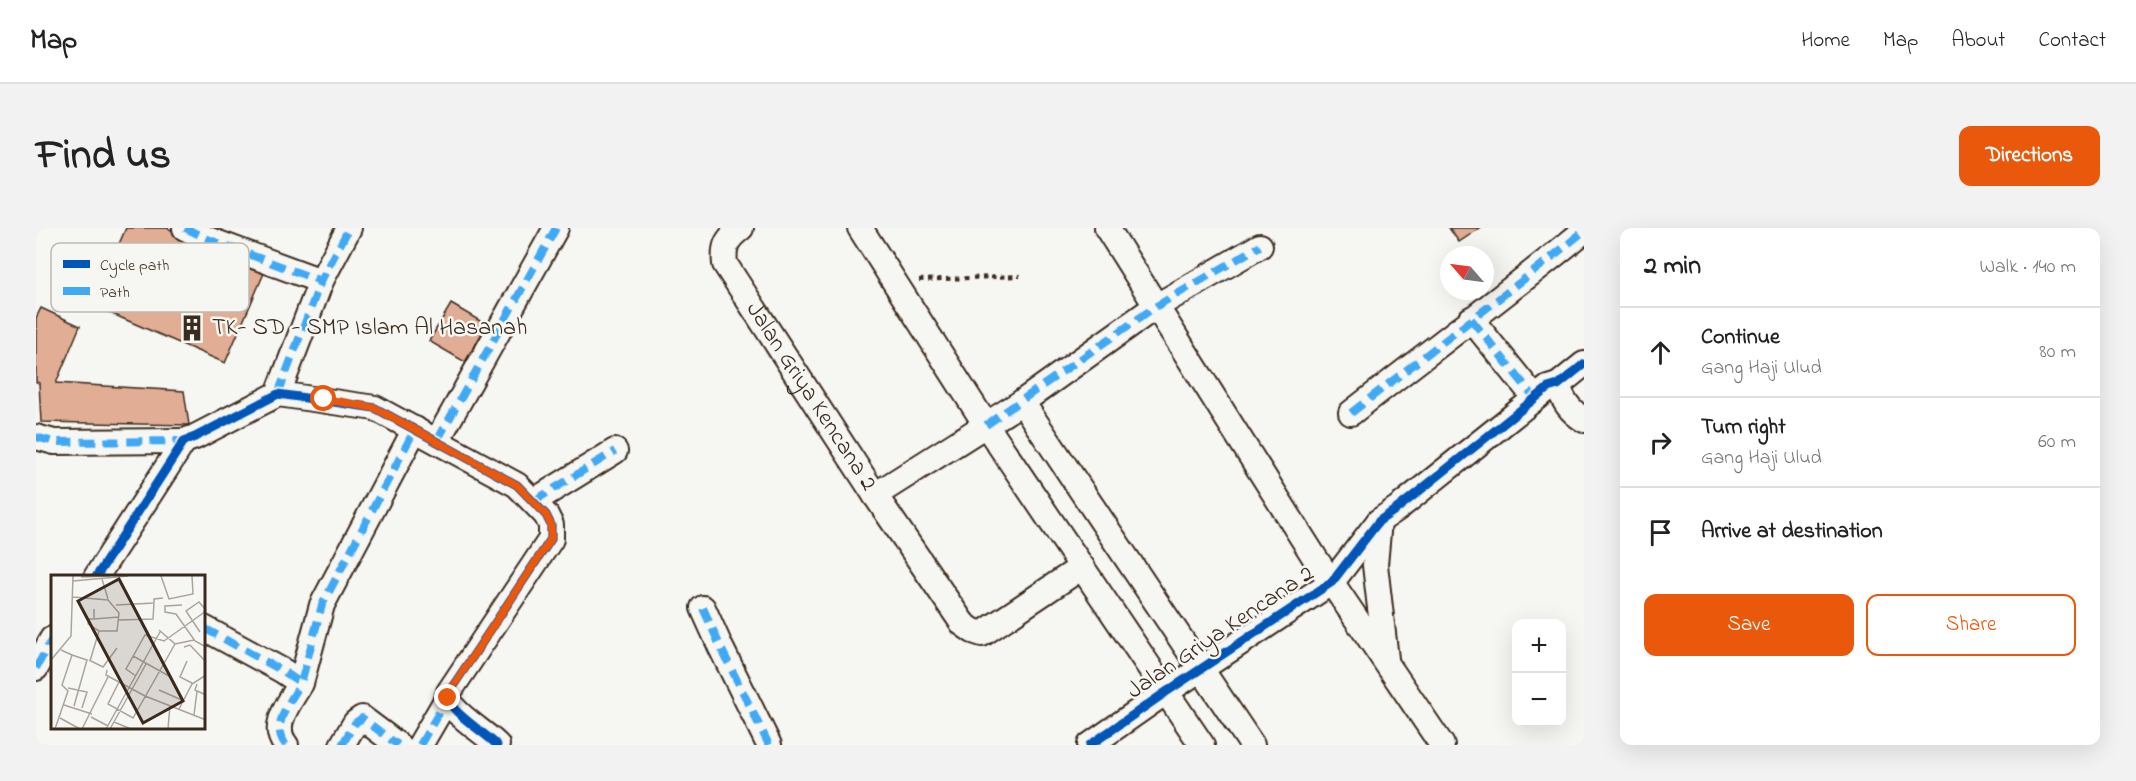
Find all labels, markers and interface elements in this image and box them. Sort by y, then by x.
text: Map [30,21,77,62]
text: Home [1801,26,1850,56]
text: Map [1883,26,1918,56]
text: About [1951,26,2005,56]
text: Contact [2038,26,2106,56]
text: Find us [36,126,171,187]
button: Directions [1959,126,2100,186]
legend [51,243,249,312]
north arrow [1440,246,1494,300]
text: 2 min [1644,248,1701,286]
text: Walk · 140 m [1980,253,2076,282]
text: Cycle path [100,254,169,278]
text: Path [100,281,130,305]
street label: Jalan Griya Kencana 2 [737,295,885,498]
place label: TK- SD - SMP Islam Al Hasanah [212,311,527,346]
building icon: TK- SD - SMP Islam Al Hasanah [177,313,207,343]
text: Continue [1701,322,1780,354]
icon: ahead [1644,336,1677,369]
text: 80 m [2039,338,2076,367]
text: Gang Haji Ulud [1701,354,1822,383]
route start [310,385,336,411]
text: Turn right [1701,412,1786,444]
icon: right [1644,426,1677,459]
text: 60 m [2038,428,2076,457]
text: Gang Haji Ulud [1701,444,1822,473]
icon: arrive [1644,516,1677,549]
text: Arrive at destination [1701,516,1883,548]
street label: Jalan Griya Kencana 2 [1120,557,1322,710]
inset map [51,575,206,730]
button: Save [1644,594,1854,656]
button: Share [1866,594,2076,656]
map controls [1512,619,1566,727]
button: + [1512,619,1566,673]
button: − [1512,673,1566,727]
route end [434,684,460,710]

